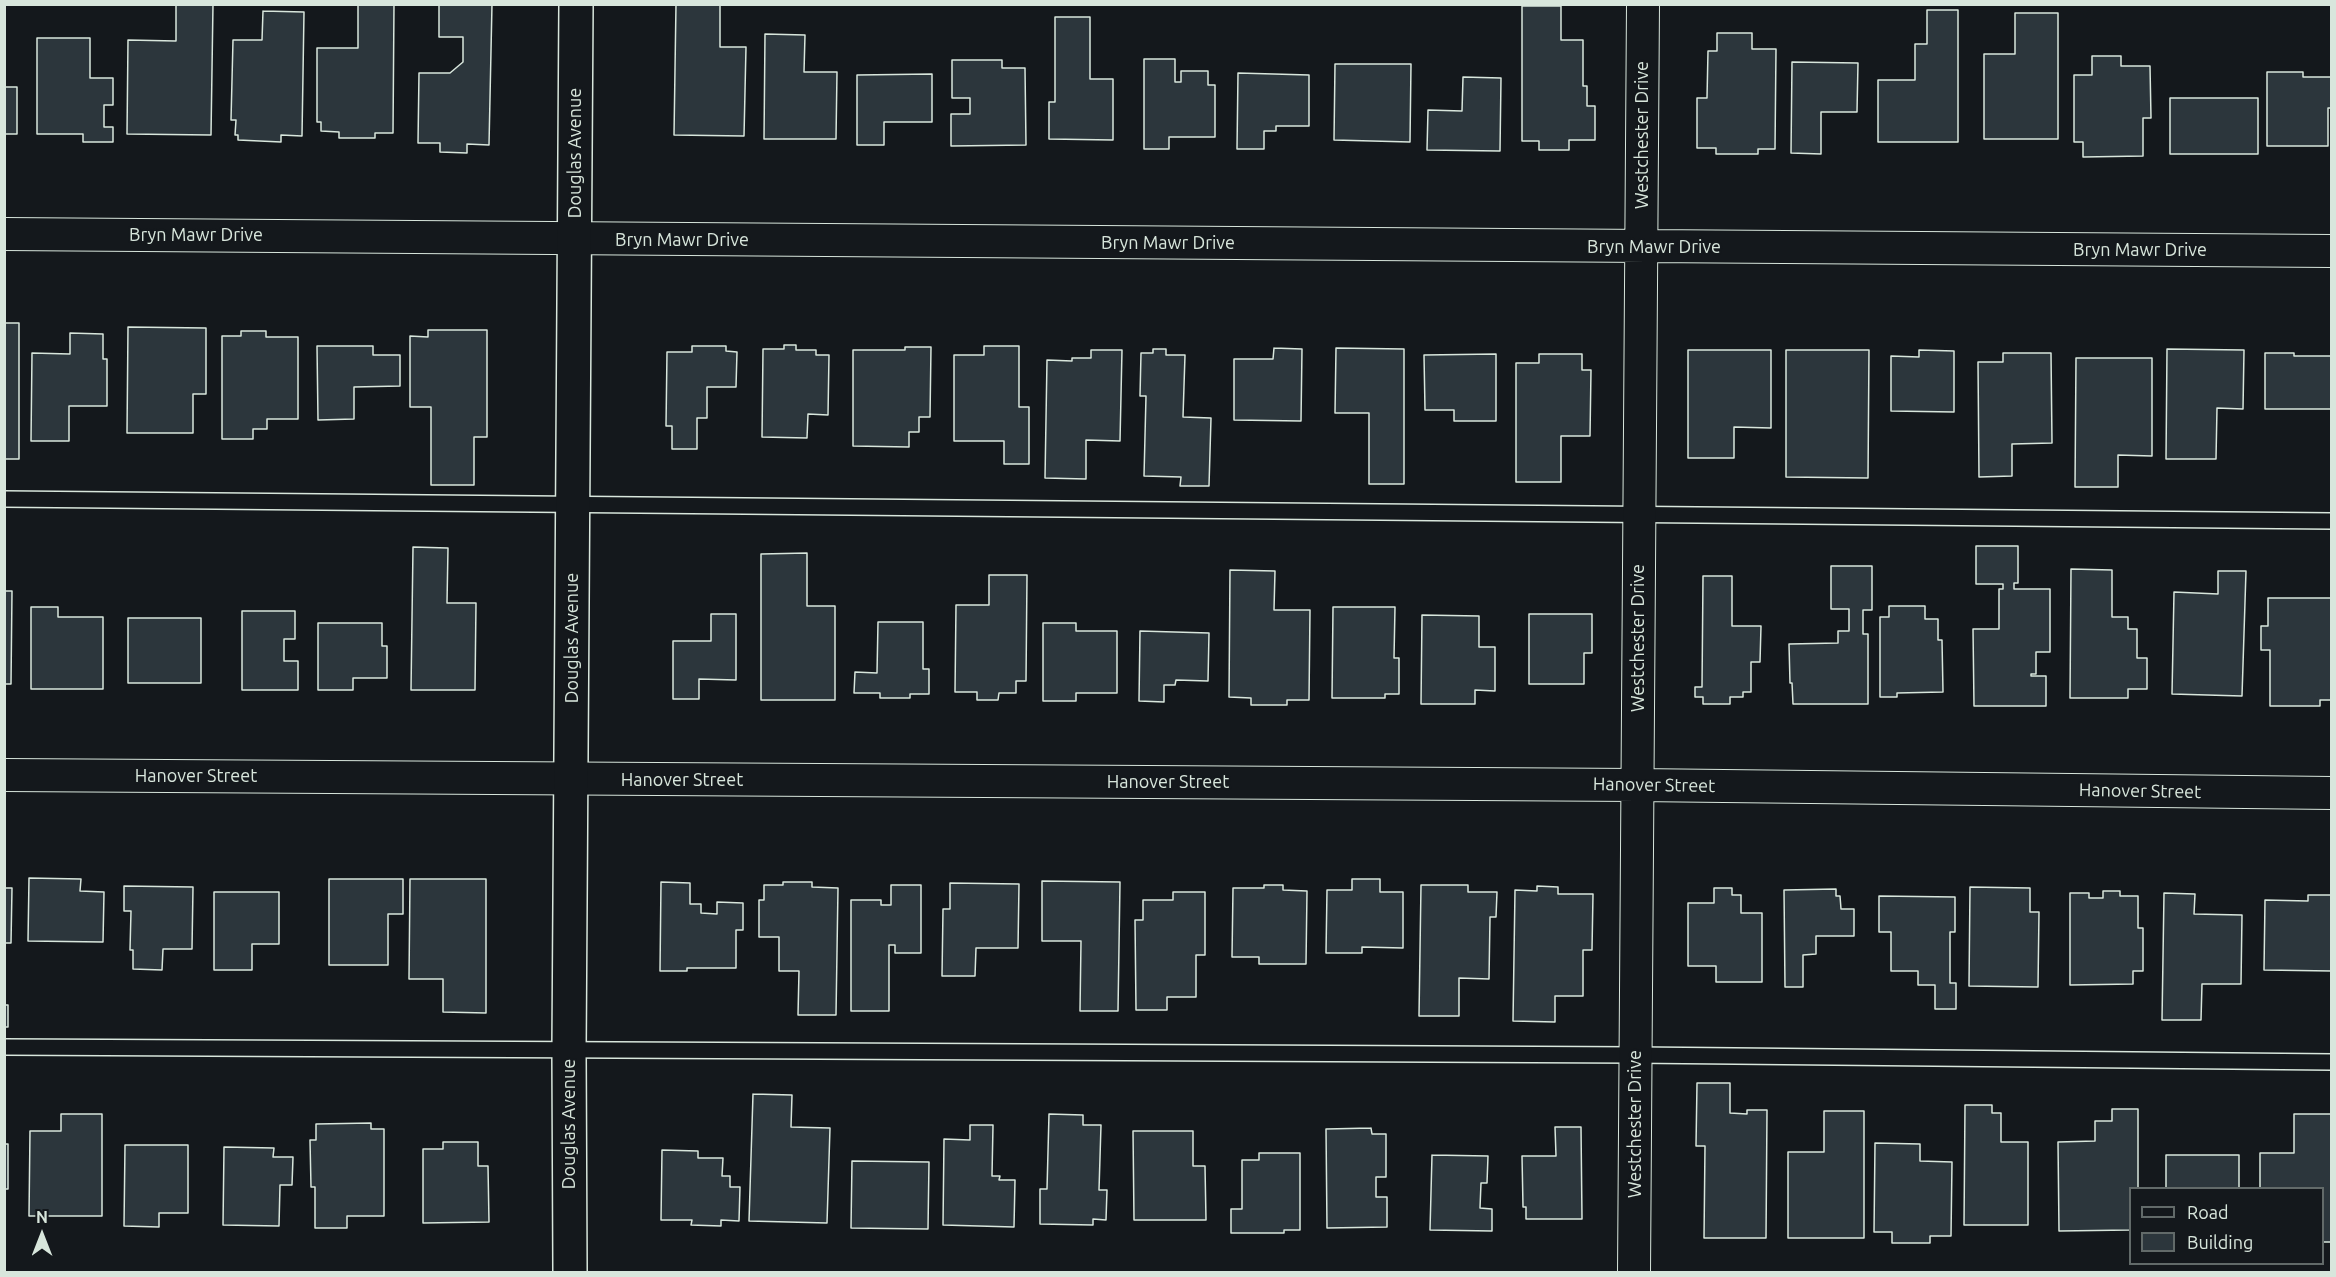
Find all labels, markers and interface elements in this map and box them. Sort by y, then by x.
street label: Westchester Drive [1631,61,1653,209]
street label: Douglas Avenue [564,88,586,218]
street label: Bryn Mawr Drive [129,224,263,246]
street label: Bryn Mawr Drive [615,229,749,251]
street label: Bryn Mawr Drive [1101,232,1235,254]
street label: Bryn Mawr Drive [1587,236,1721,258]
street label: Bryn Mawr Drive [2073,239,2207,261]
street label: Westchester Drive [1627,564,1649,712]
street label: Douglas Avenue [561,573,583,703]
street label: Hanover Street [135,765,257,787]
street label: Hanover Street [621,769,743,791]
street label: Hanover Street [1107,771,1229,793]
street label: Hanover Street [1593,773,1715,797]
street label: Hanover Street [2079,779,2201,803]
street label: Westchester Drive [1624,1050,1646,1198]
street label: Douglas Avenue [558,1059,580,1189]
legend [2129,1187,2324,1265]
text: Road [2187,1202,2229,1222]
north arrow [12,1205,72,1265]
text: N [36,1208,48,1226]
text: Building [2187,1232,2253,1252]

